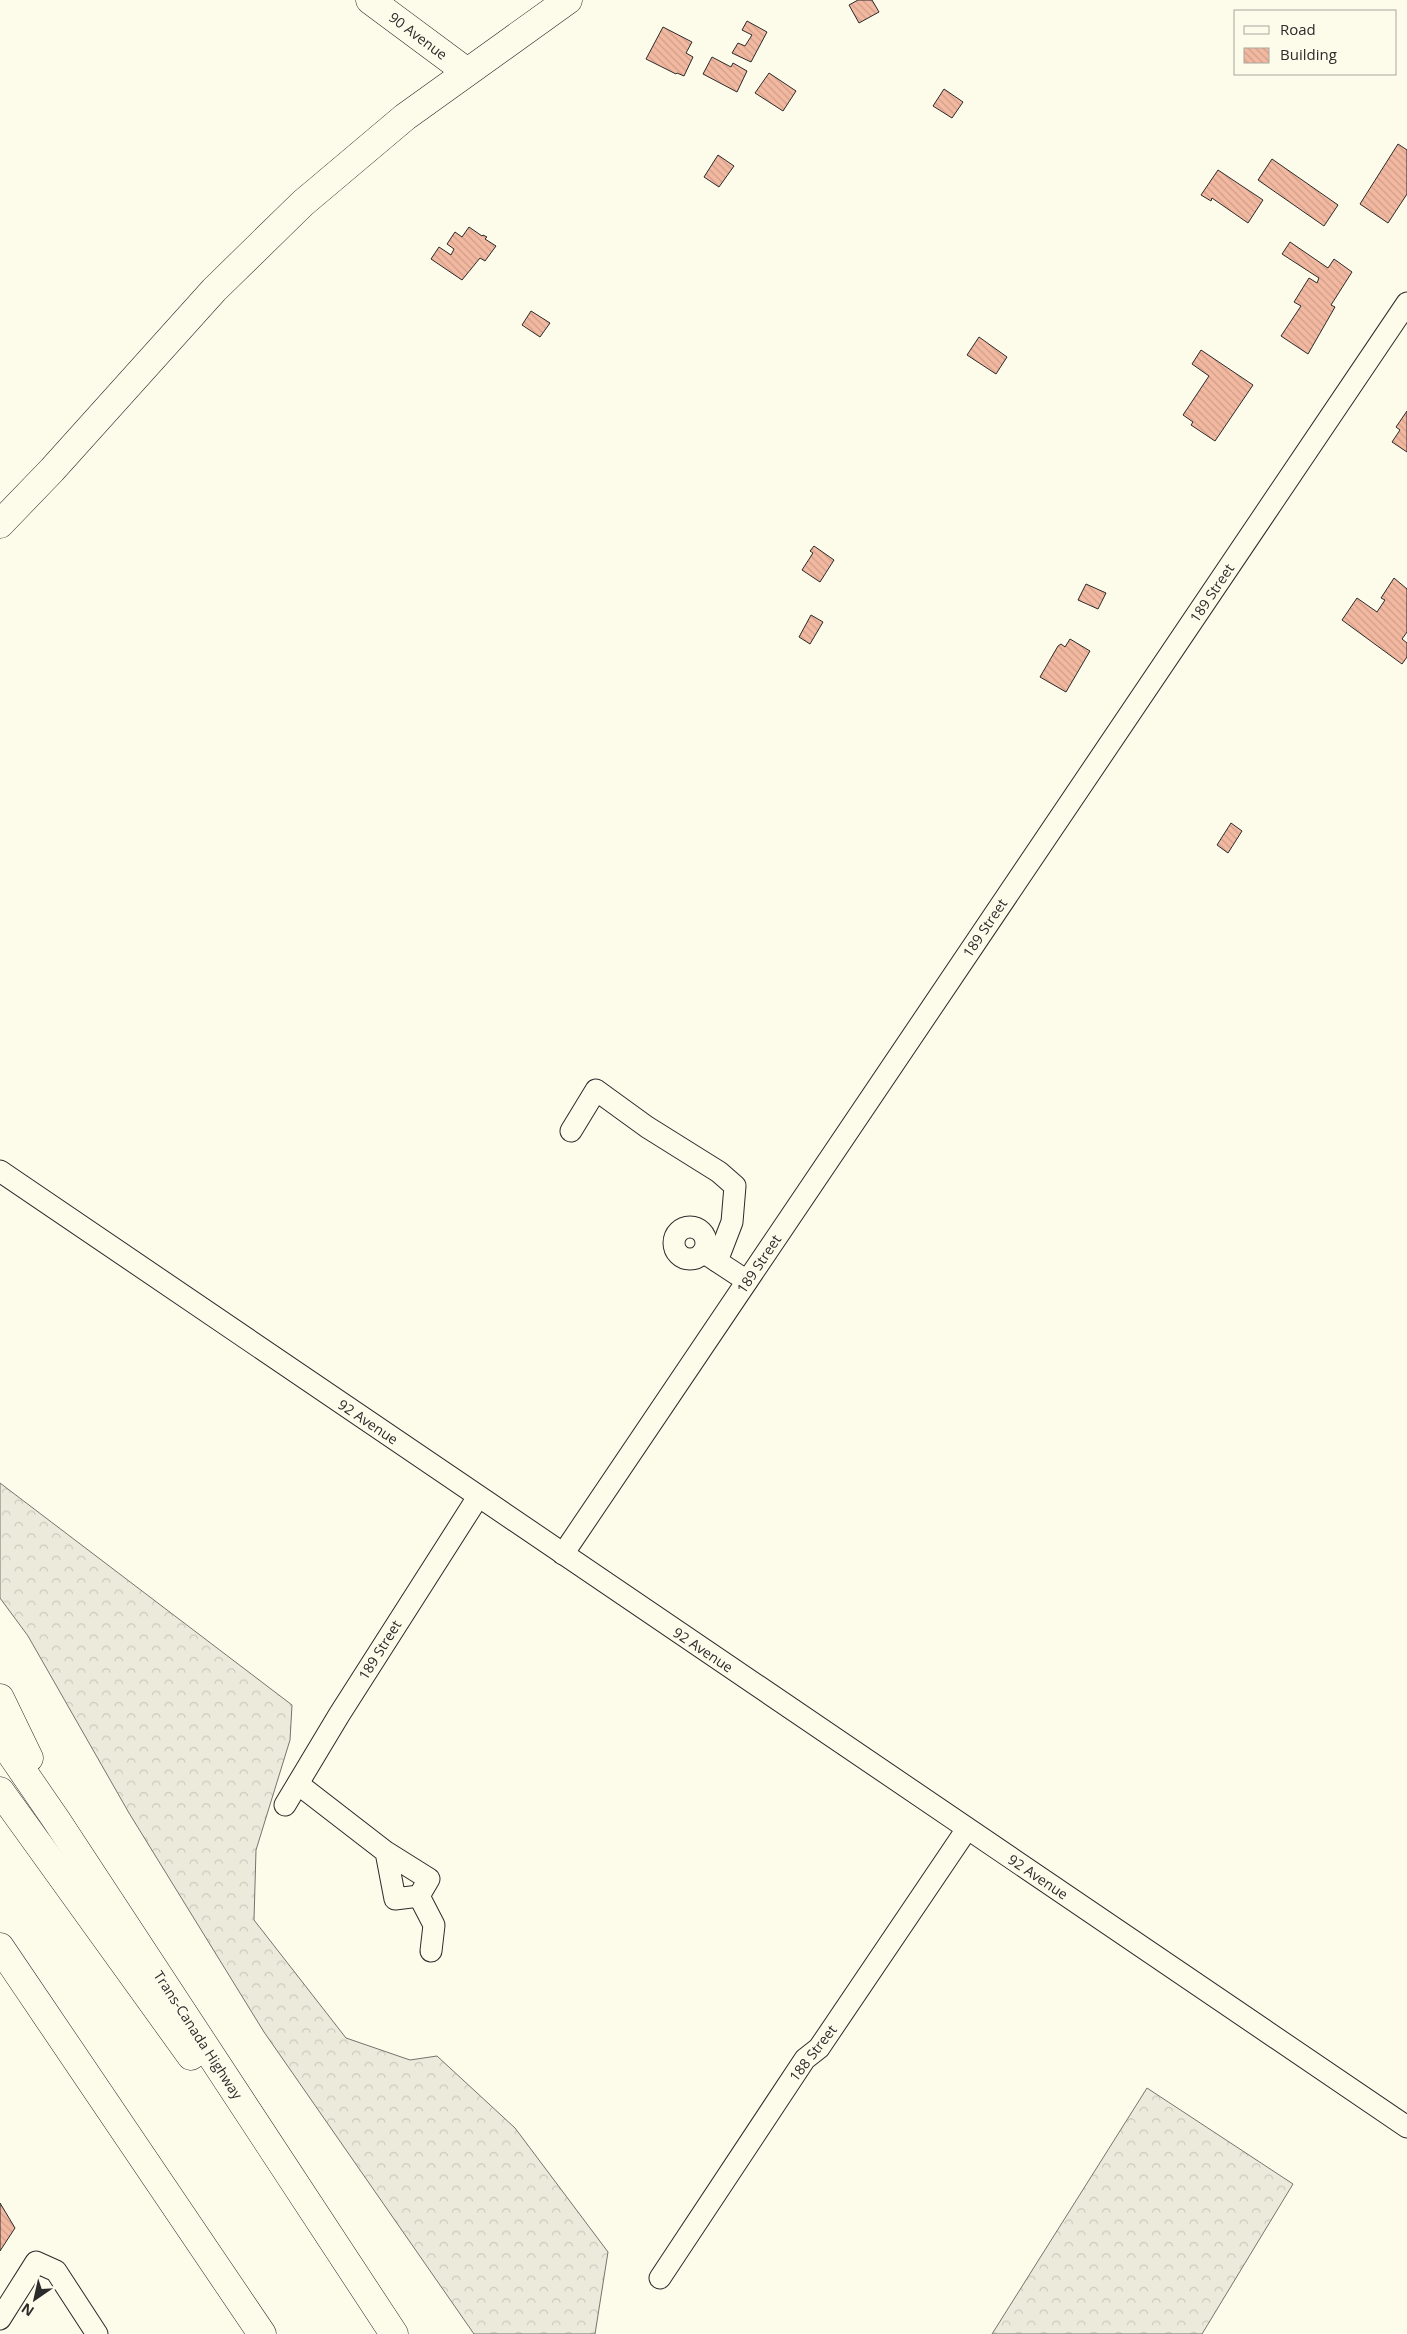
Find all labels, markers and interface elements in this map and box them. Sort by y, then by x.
street label: 90 Avenue [385,7,451,64]
legend [1234,10,1397,75]
text: Road [1280,19,1316,39]
text: Building [1280,44,1337,64]
street label: 189 Street [1185,560,1238,626]
street label: 189 Street [958,895,1011,961]
street label: 189 Street [732,1231,785,1297]
street label: 92 Avenue [335,1395,402,1449]
street label: 189 Street [354,1616,405,1683]
street label: 92 Avenue [670,1623,737,1677]
street label: 92 Avenue [1005,1850,1072,1904]
street label: Trans-Canada Highway [150,1967,248,2103]
street label: 188 Street [785,2021,841,2085]
north arrow [10,2274,60,2324]
text: N [17,2299,37,2321]

